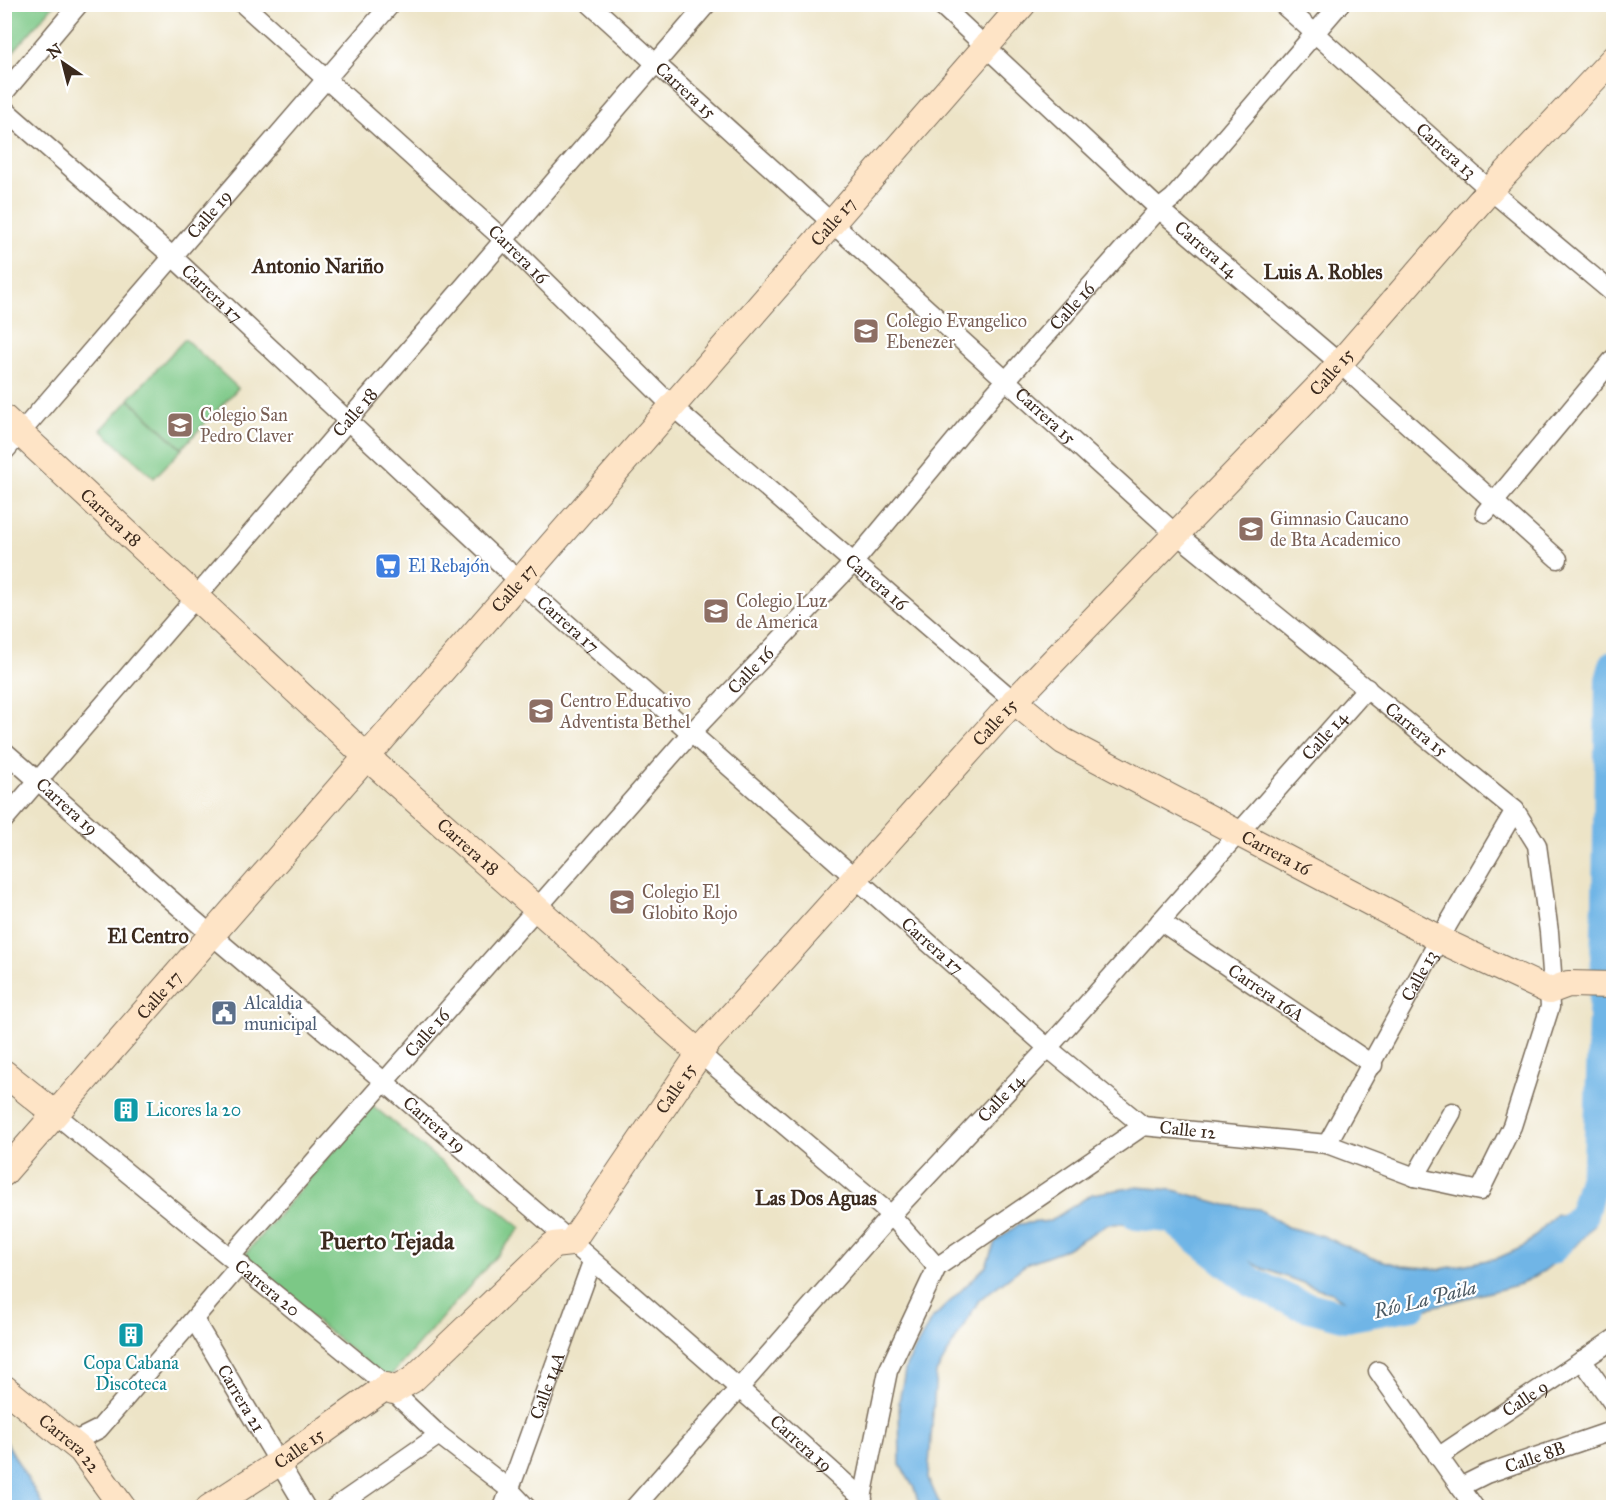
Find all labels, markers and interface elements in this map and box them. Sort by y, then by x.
north arrow [33,33,93,93]
text: N [44,39,66,63]
street label: Carrera 15 [651,57,721,124]
street label: Carrera 13 [1411,118,1481,183]
street label: Calle 19 [182,185,236,243]
street label: Calle 17 [806,193,860,251]
street label: Carrera 14 [1170,216,1243,283]
street label: Carrera 16 [484,220,553,289]
district label: Antonio Nariño [250,254,384,278]
street label: Carrera 17 [177,260,247,327]
district label: Luis A. Robles [1263,260,1383,284]
street label: Calle 16 [1045,277,1100,335]
place label: Colegio Evangelico Ebenezer [886,310,1027,353]
school or university icon: Colegio Evangelico Ebenezer [851,316,881,346]
street label: Calle 15 [1305,343,1359,400]
street label: Calle 18 [328,383,382,441]
street label: Carrera 15 [1010,383,1081,449]
place label: Colegio San Pedro Claver [200,404,294,447]
school or university icon: Colegio San Pedro Claver [165,410,195,440]
street label: Carrera 18 [76,484,146,552]
place label: Gimnasio Caucano de Bta Academico [1270,508,1409,551]
school or university icon: Gimnasio Caucano de Bta Academico [1236,514,1266,544]
street label: Carrera 16 [841,549,913,616]
supermarket icon: El Rebajón [373,551,403,581]
place label: El Rebajón [408,555,490,577]
street label: Calle 17 [487,559,541,617]
place label: Colegio Luz de America [736,590,827,633]
street label: Carrera 17 [532,591,604,658]
school or university icon: Colegio Luz de America [701,596,731,626]
street label: Calle 16 [723,642,779,699]
place label: Centro Educativo Adventista Bethel [559,690,691,733]
street label: Calle 15 [968,694,1022,751]
school or university icon: Centro Educativo Adventista Bethel [526,696,556,726]
street label: Carrera 15 [1381,698,1453,762]
street label: Calle 14 [1297,706,1353,765]
street label: Carrera 19 [31,773,103,840]
street label: Carrera 18 [432,814,504,880]
street label: Carrera 16 [1238,826,1315,881]
place label: Colegio El Globito Rojo [642,881,737,924]
school or university icon: Colegio El Globito Rojo [607,887,637,917]
street label: Carrera 17 [897,913,968,979]
district label: El Centro [107,924,189,948]
street label: Calle 13 [1396,946,1442,1005]
street label: Carrera 16A [1224,959,1308,1026]
street label: Calle 17 [132,966,186,1024]
place label: Alcaldia municipal [243,992,317,1035]
public building icon: Alcaldia municipal [209,998,239,1028]
street label: Calle 16 [400,1004,455,1062]
street label: Calle 15 [651,1059,701,1118]
street label: Calle 14 [973,1069,1029,1127]
street label: Carrera 19 [399,1092,470,1157]
building icon: Licores la 20 [111,1095,141,1125]
place label: Licores la 20 [146,1099,241,1121]
street label: Calle 12 [1159,1116,1218,1144]
district label: Las Dos Aguas [755,1186,878,1211]
district label: Puerto Tejada [320,1226,455,1256]
street label: Carrera 20 [230,1255,305,1321]
water label: Río La Paila [1370,1275,1479,1324]
building icon: Copa Cabana Discoteca [116,1320,146,1350]
street label: Calle 14A [525,1349,570,1423]
place label: Copa Cabana Discoteca [83,1352,179,1395]
street label: Carrera 21 [212,1361,270,1436]
street label: Calle 9 [1498,1375,1552,1422]
street label: Carrera 22 [34,1409,105,1477]
street label: Carrera 19 [766,1410,837,1477]
street label: Calle 15 [270,1423,329,1474]
street label: Calle 8B [1502,1437,1568,1478]

